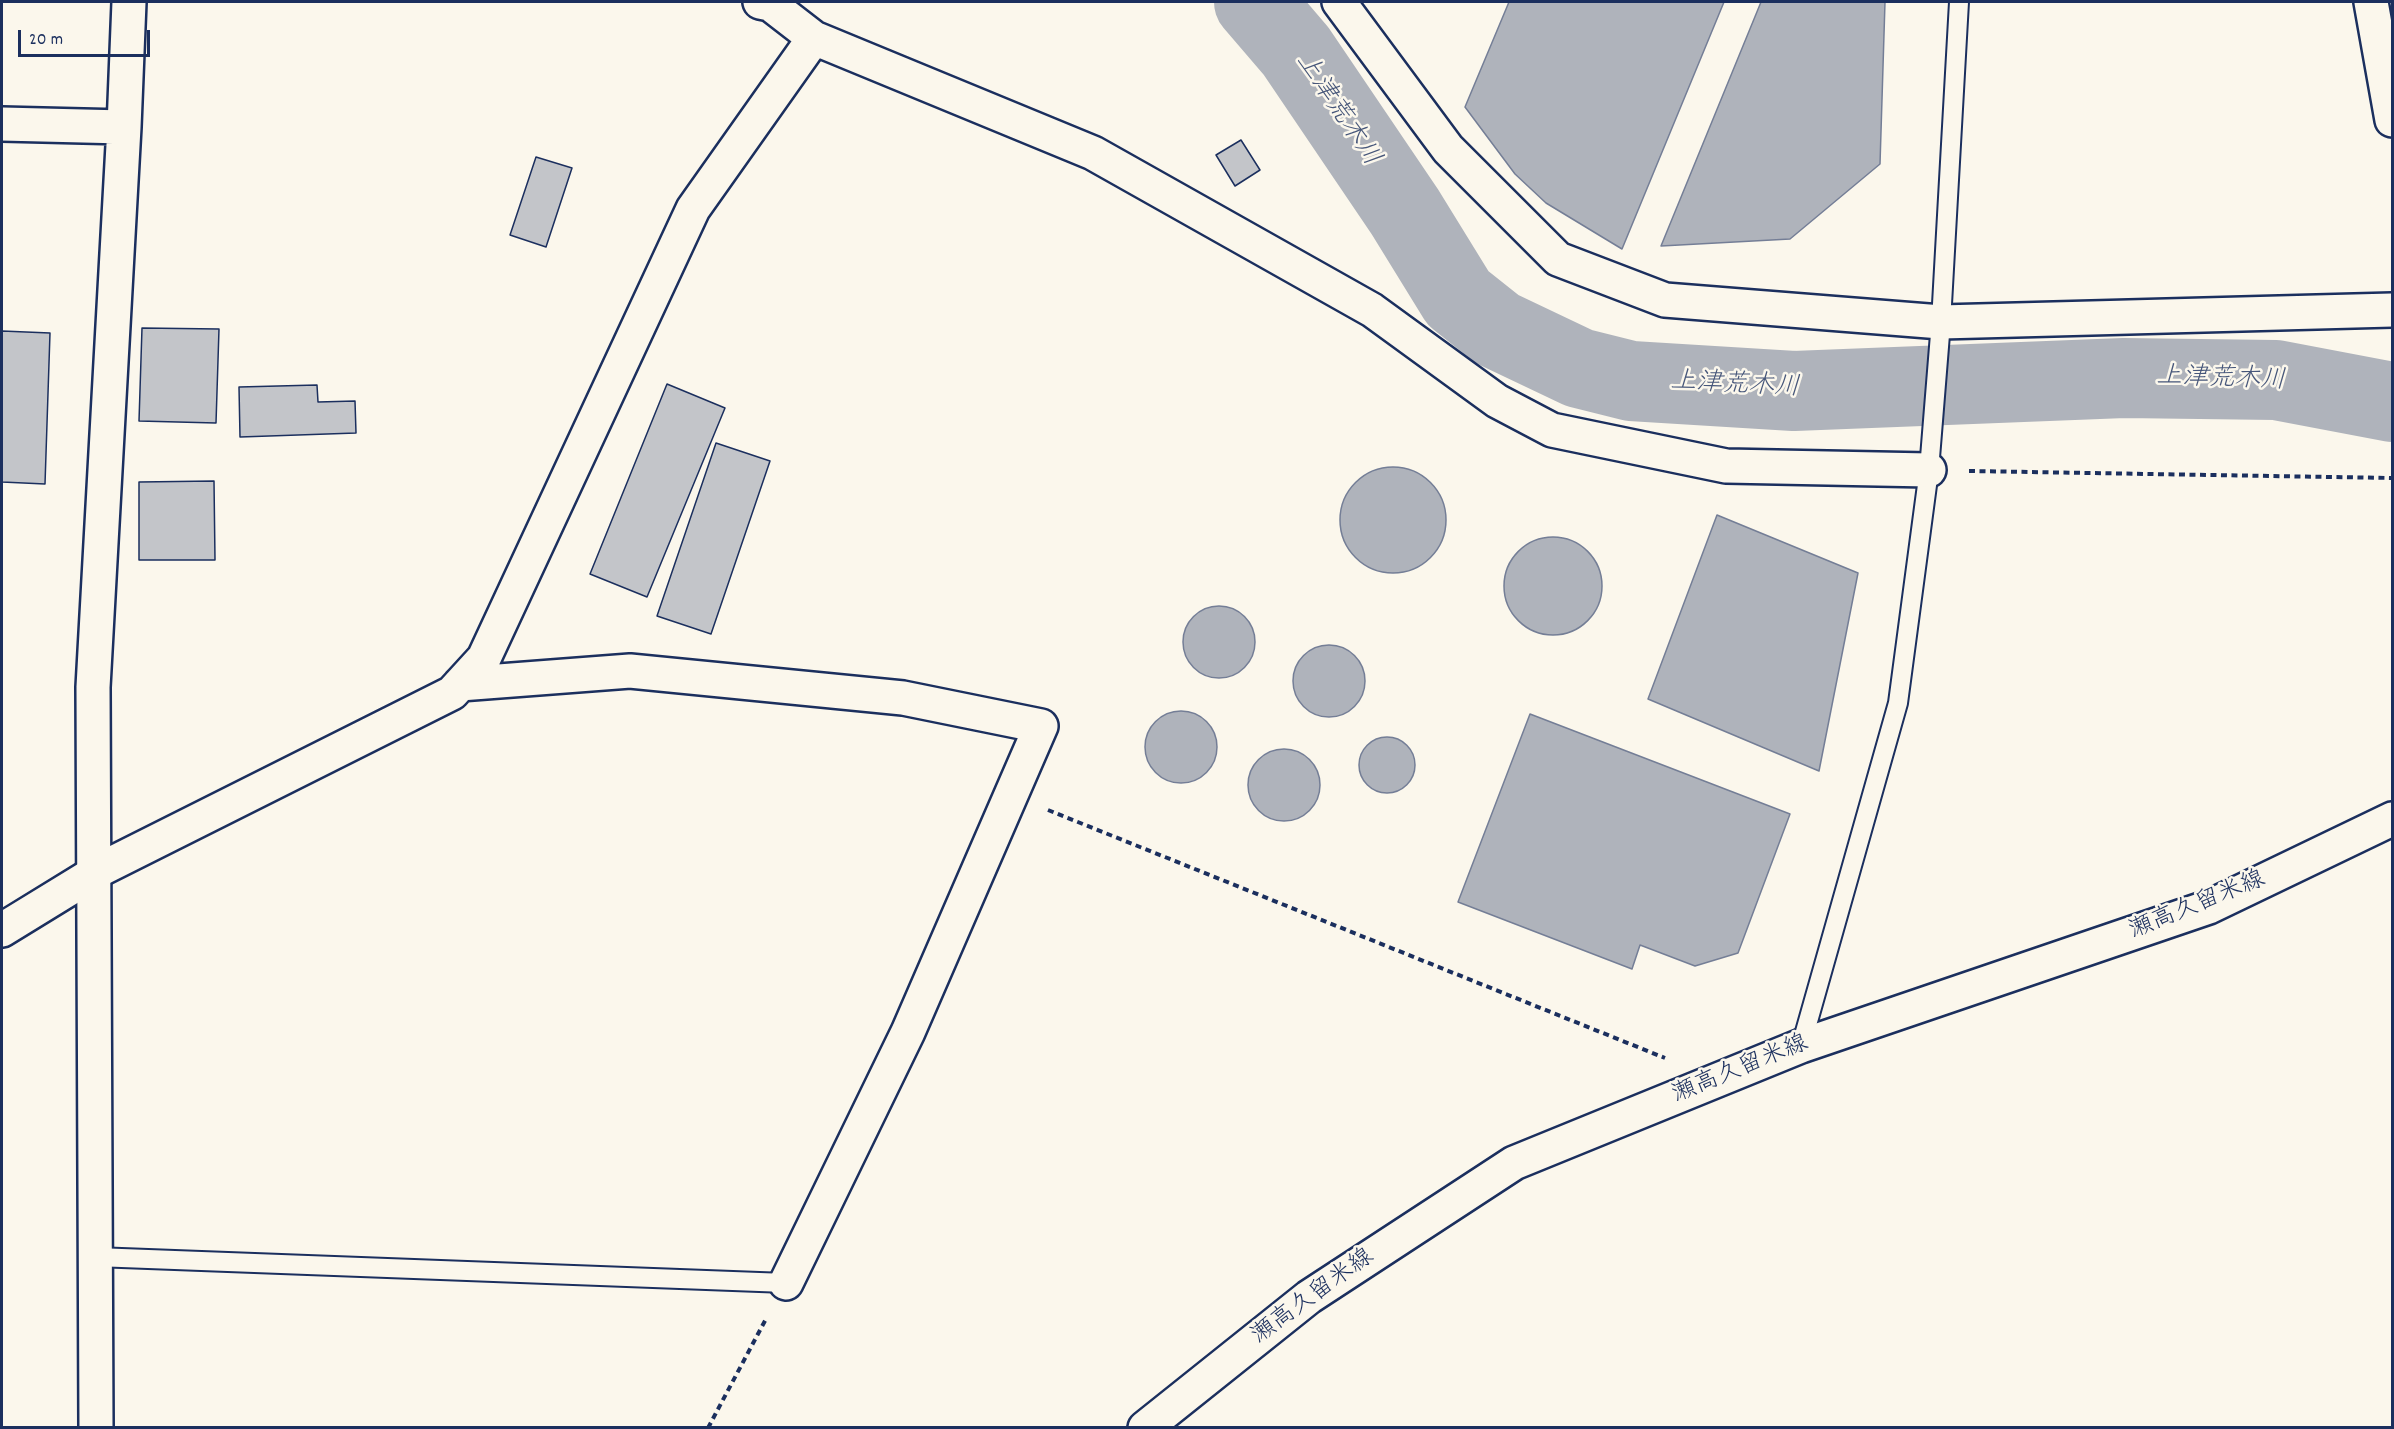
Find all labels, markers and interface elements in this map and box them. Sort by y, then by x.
scale bar [21,18,153,56]
text: 20 m [29,28,63,53]
water label: 上津荒木川 [1287,48,1385,174]
water label: 上津荒木川 [2155,363,2287,399]
water label: 上津荒木川 [1669,368,1801,406]
street label: 瀬高久留米線 [2126,867,2270,947]
street label: 瀬高久留米線 [1669,1031,1813,1111]
street label: 瀬高久留米線 [1247,1244,1381,1352]

